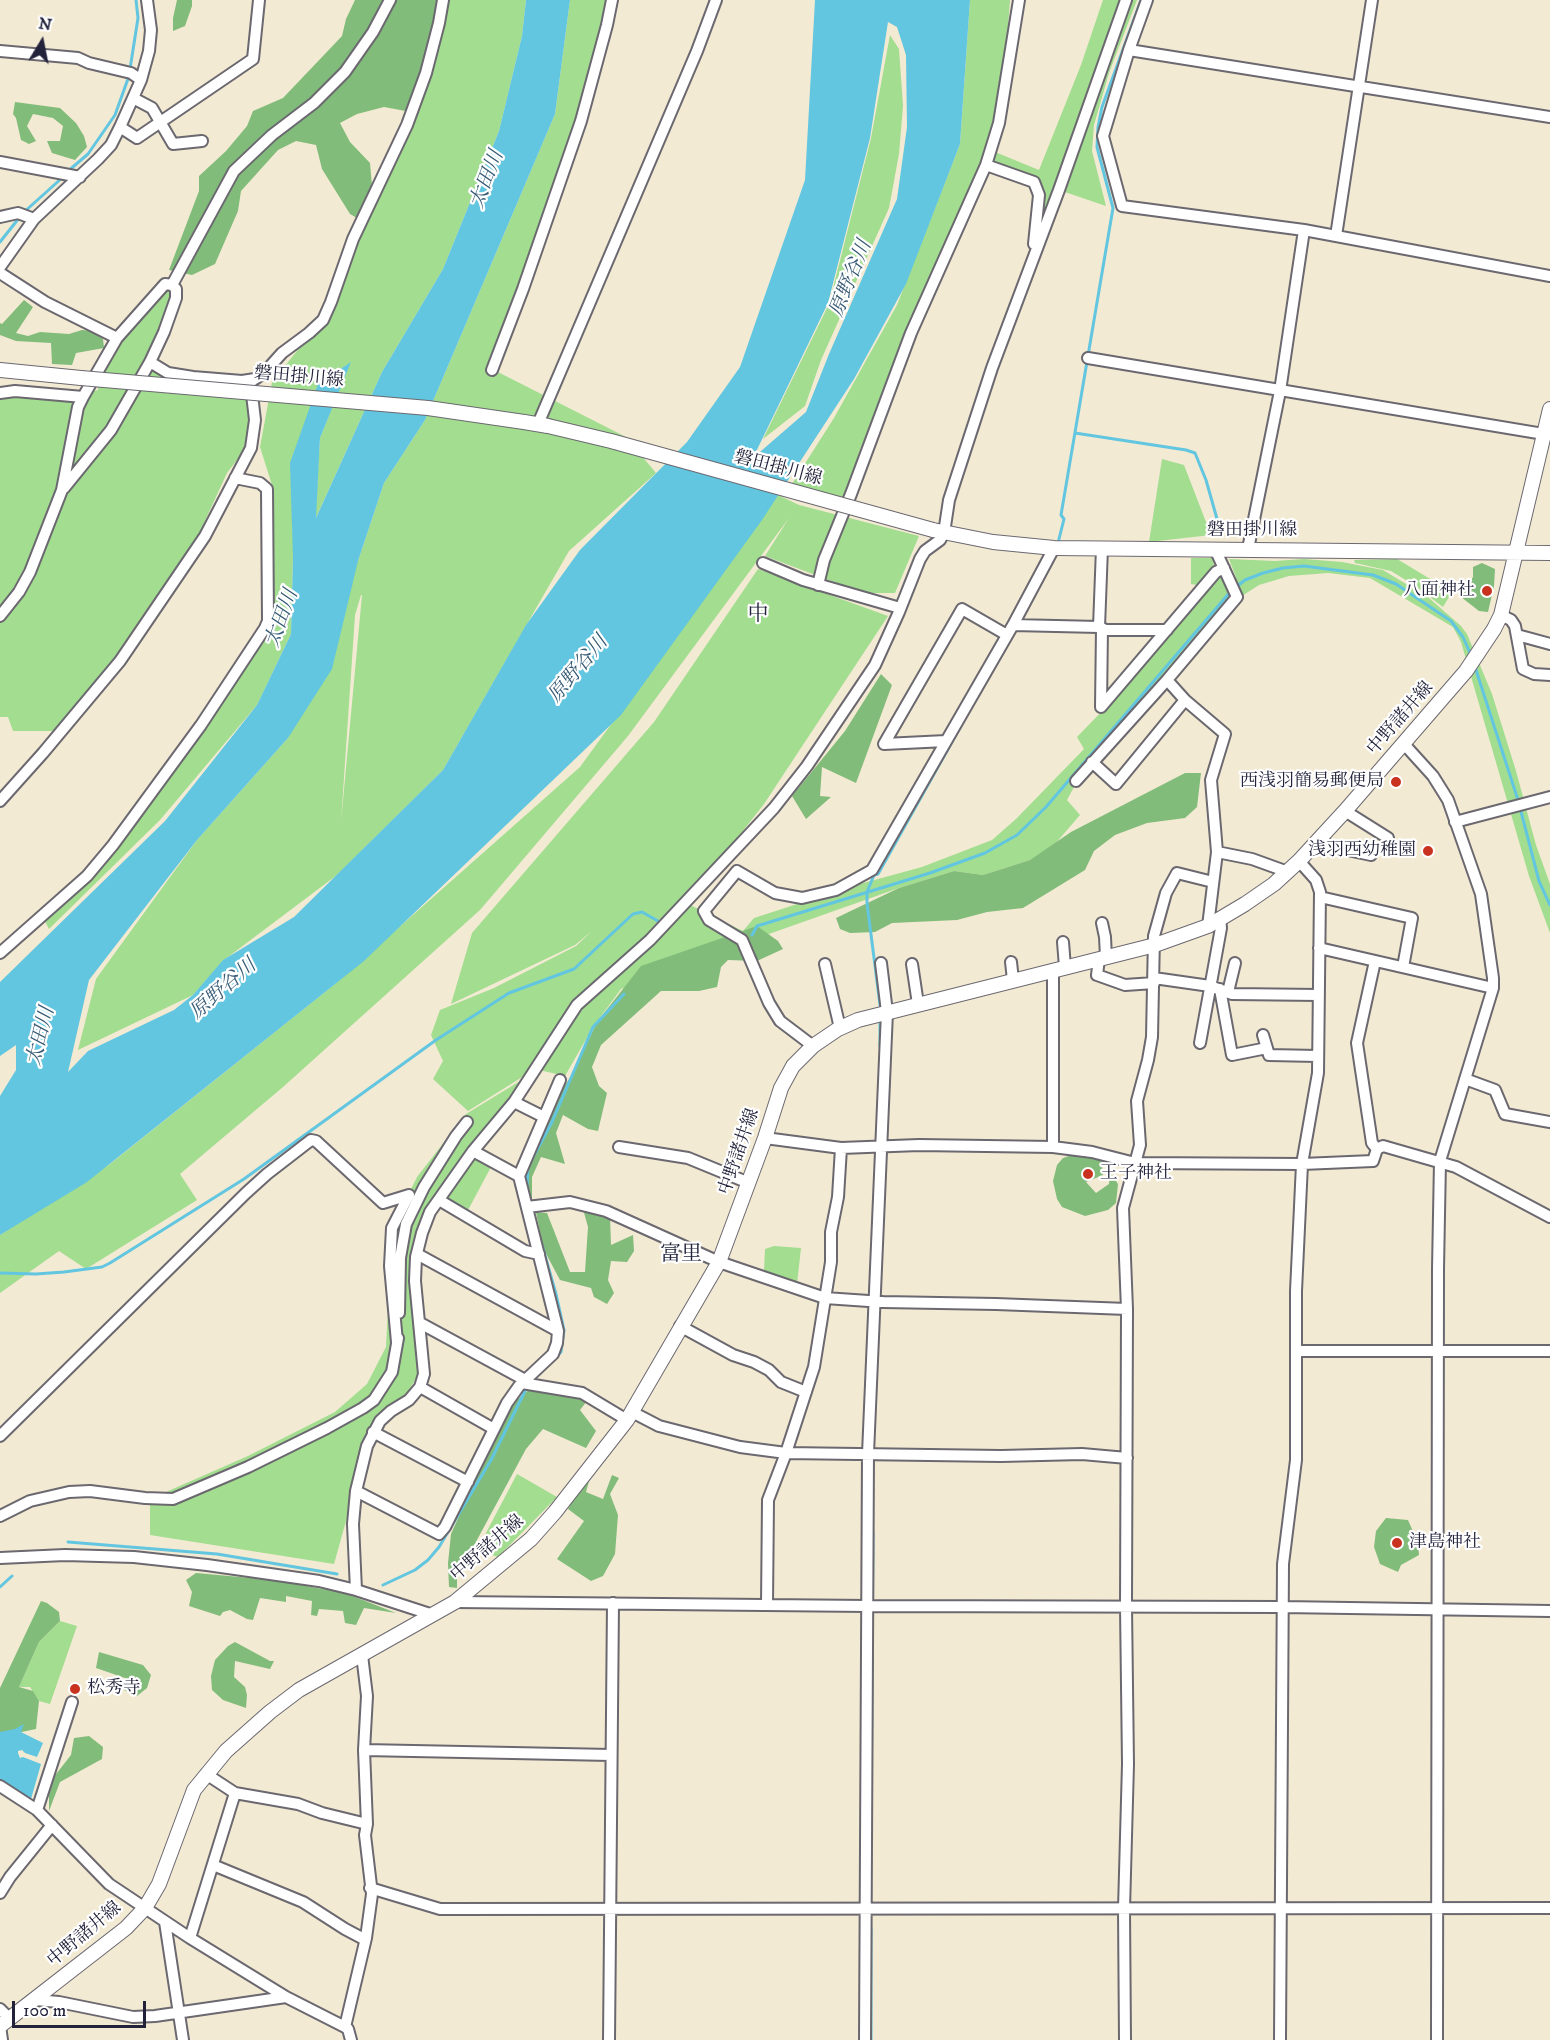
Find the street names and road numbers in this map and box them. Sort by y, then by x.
street label: 磐田掛川線 [253,363,345,393]
street label: 磐田掛川線 [732,447,824,491]
street label: 磐田掛川線 [1207,520,1297,542]
street label: 中野諸井線 [1363,678,1439,760]
street label: 中野諸井線 [715,1106,765,1198]
street label: 中野諸井線 [447,1511,529,1587]
street label: 中野諸井線 [44,1898,126,1972]

